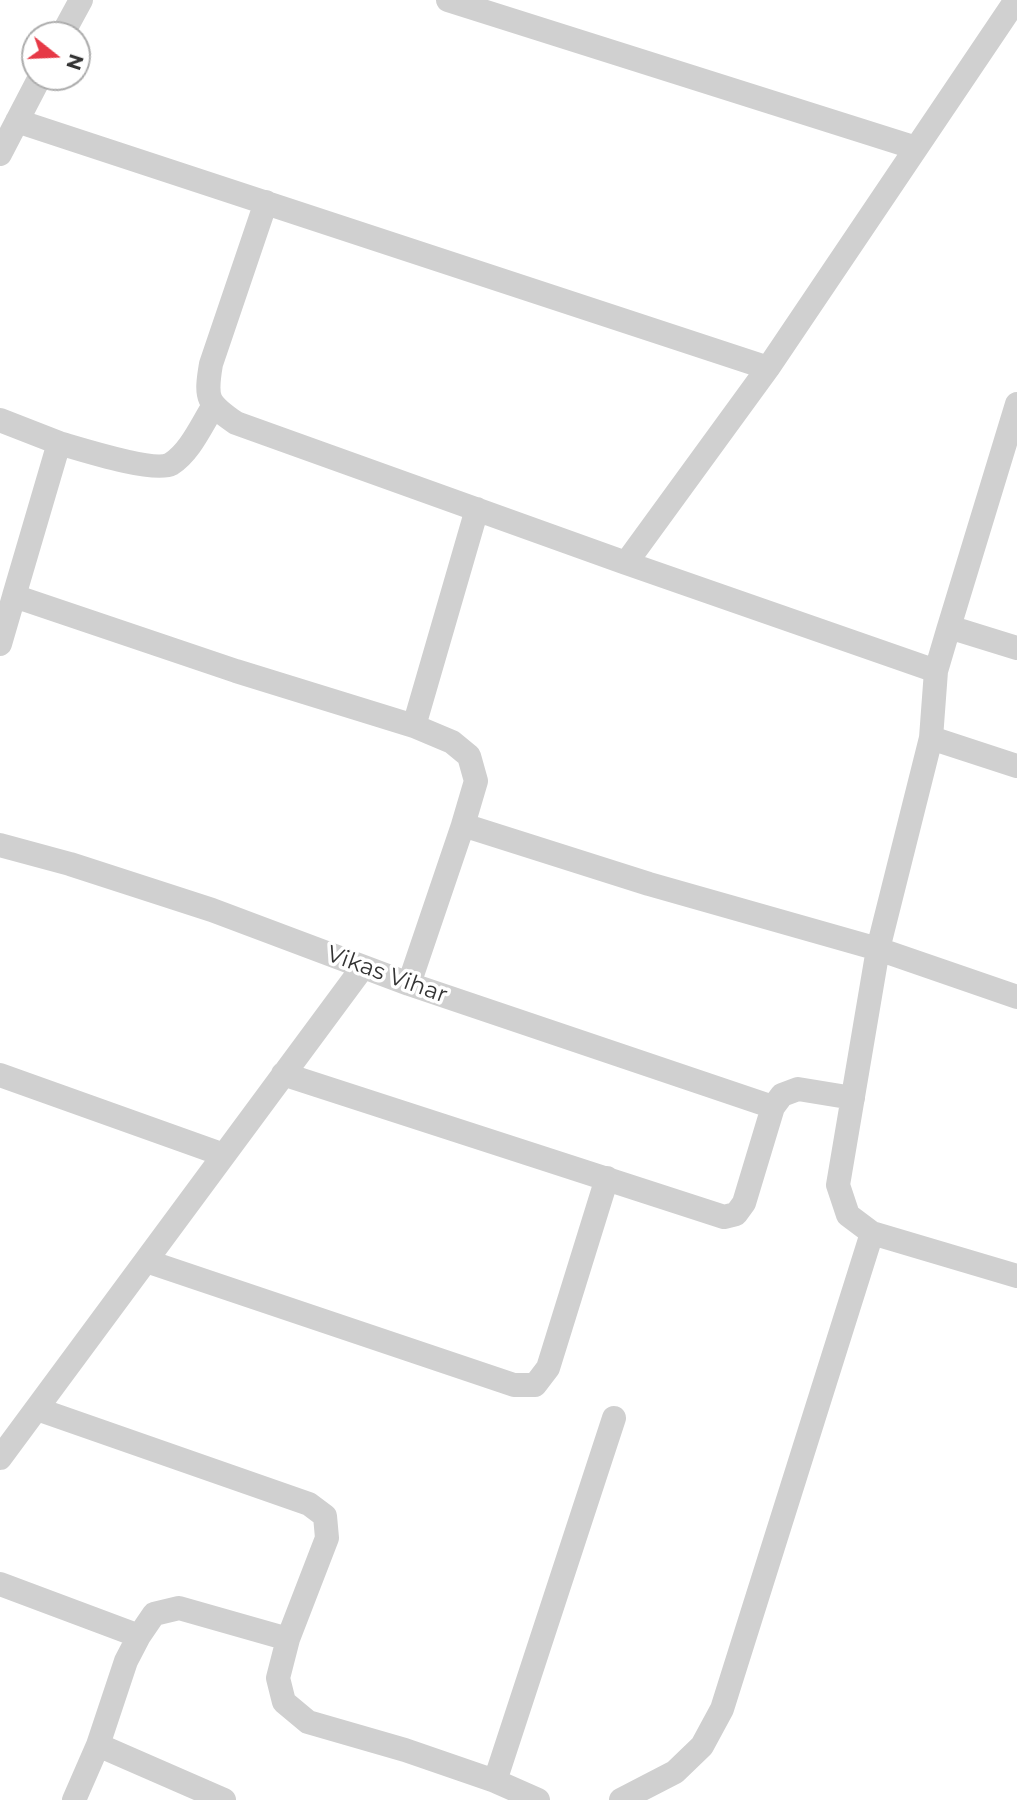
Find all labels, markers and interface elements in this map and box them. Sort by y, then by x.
north arrow [21,21,91,91]
text: N [61,51,88,73]
street label: Vikas Vihar [323,940,451,1010]

